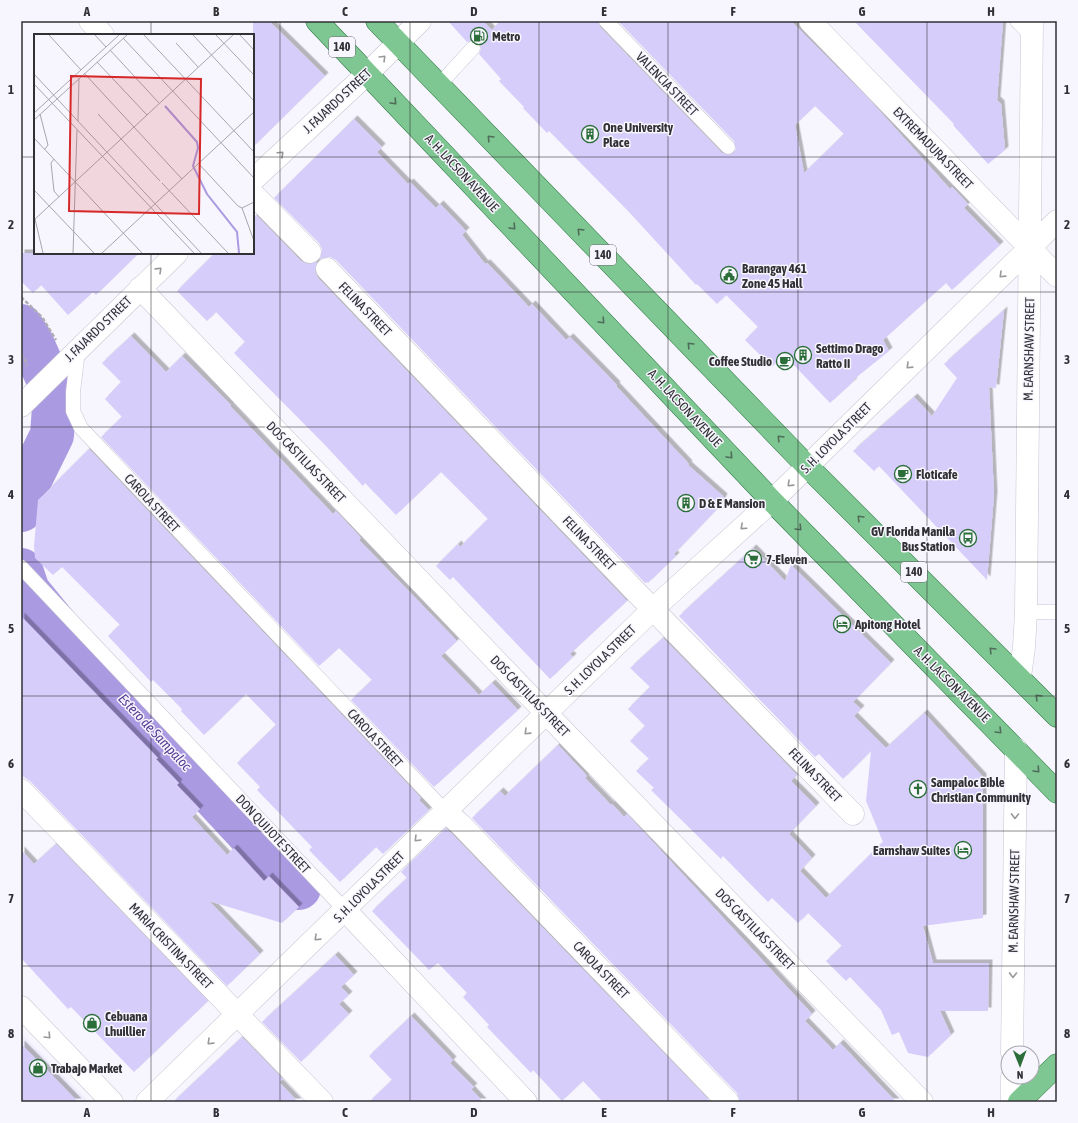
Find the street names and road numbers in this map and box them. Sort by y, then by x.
road number: 140 [329,37,355,57]
street label: VALENCIA STREET [633,49,701,119]
street label: J. FAJARDO STREET [300,65,374,136]
street label: EXTREMADURA STREET [890,104,976,192]
street label: A. H. LACSON AVENUE [422,131,502,215]
road number: 140 [590,245,616,265]
street label: FELINA STREET [335,279,395,339]
street label: J. FAJARDO STREET [61,293,135,365]
street label: M. EARNSHAW STREET [1021,297,1037,401]
street label: A. H. LACSON AVENUE [645,366,725,450]
street label: S. H. LOYOLA STREET [798,399,875,476]
street label: DOS CASTILLAS STREET [263,418,349,506]
street label: CAROLA STREET [121,471,183,535]
street label: FELINA STREET [559,513,619,573]
road number: 140 [901,562,927,582]
street label: S. H. LOYOLA STREET [561,622,639,698]
street label: A. H. LACSON AVENUE [911,643,993,725]
street label: DOS CASTILLAS STREET [487,652,573,740]
street label: CAROLA STREET [344,706,406,770]
street label: FELINA STREET [785,745,845,805]
street label: DON QUIJOTE STREET [233,792,313,877]
street label: S. H. LOYOLA STREET [331,848,408,925]
street label: M. EARNSHAW STREET [1006,849,1022,953]
street label: DOS CASTILLAS STREET [712,885,798,973]
street label: MARIA CRISTINA STREET [126,900,216,992]
street label: CAROLA STREET [570,938,632,1002]

